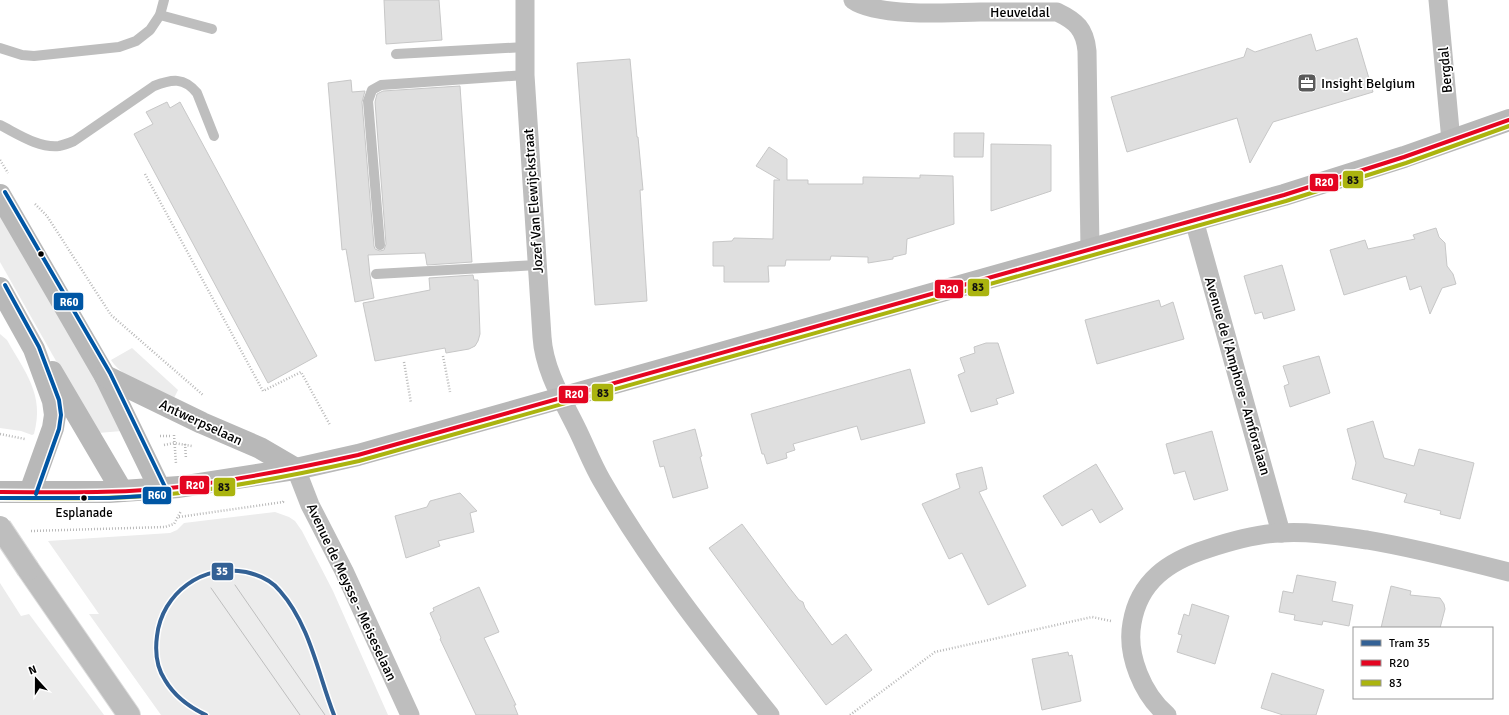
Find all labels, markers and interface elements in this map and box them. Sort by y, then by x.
street label: Heuveldal [990,4,1050,21]
street label: Bergdal [1435,46,1456,94]
office icon: Insight Belgium [1296,72,1318,94]
place label: Insight Belgium [1321,75,1415,92]
street label: Jozef Van Elewijckstraat [520,128,547,274]
line badge: 83 [1342,170,1364,189]
line badge: R20 [1309,173,1339,192]
text: 83 [1347,174,1359,187]
text: R20 [1315,176,1333,189]
unlabelled marker [36,249,46,259]
street label: Avenue de l'Amphore - Amforalaan [1201,275,1274,477]
line badge: 83 [967,278,990,297]
line badge: R20 [934,279,964,299]
text: 83 [972,281,984,294]
text: R20 [940,283,958,296]
line badge: R60 [53,292,84,311]
text: R60 [60,296,78,309]
line badge: 83 [591,383,614,402]
line badge: R20 [558,385,589,404]
text: 83 [597,387,609,400]
text: R20 [565,388,583,401]
street label: Antwerpselaan [156,396,245,449]
line badge: R20 [179,475,210,495]
line badge: 83 [213,477,236,497]
text: R20 [186,479,204,492]
text: 83 [218,481,230,494]
line badge: R60 [142,486,172,505]
text: R60 [148,489,166,502]
marker: Esplanade [79,493,89,503]
street label: Avenue de Meysse - Meiseselaan [303,501,400,684]
place label: Esplanade [55,505,113,521]
line badge: 35 [211,562,234,581]
text: 35 [216,565,228,578]
legend [1353,627,1493,699]
text: Tram 35 [1389,636,1430,651]
text: R20 [1389,656,1409,671]
north arrow [16,659,56,699]
text: N [27,663,38,678]
text: 83 [1389,676,1402,691]

